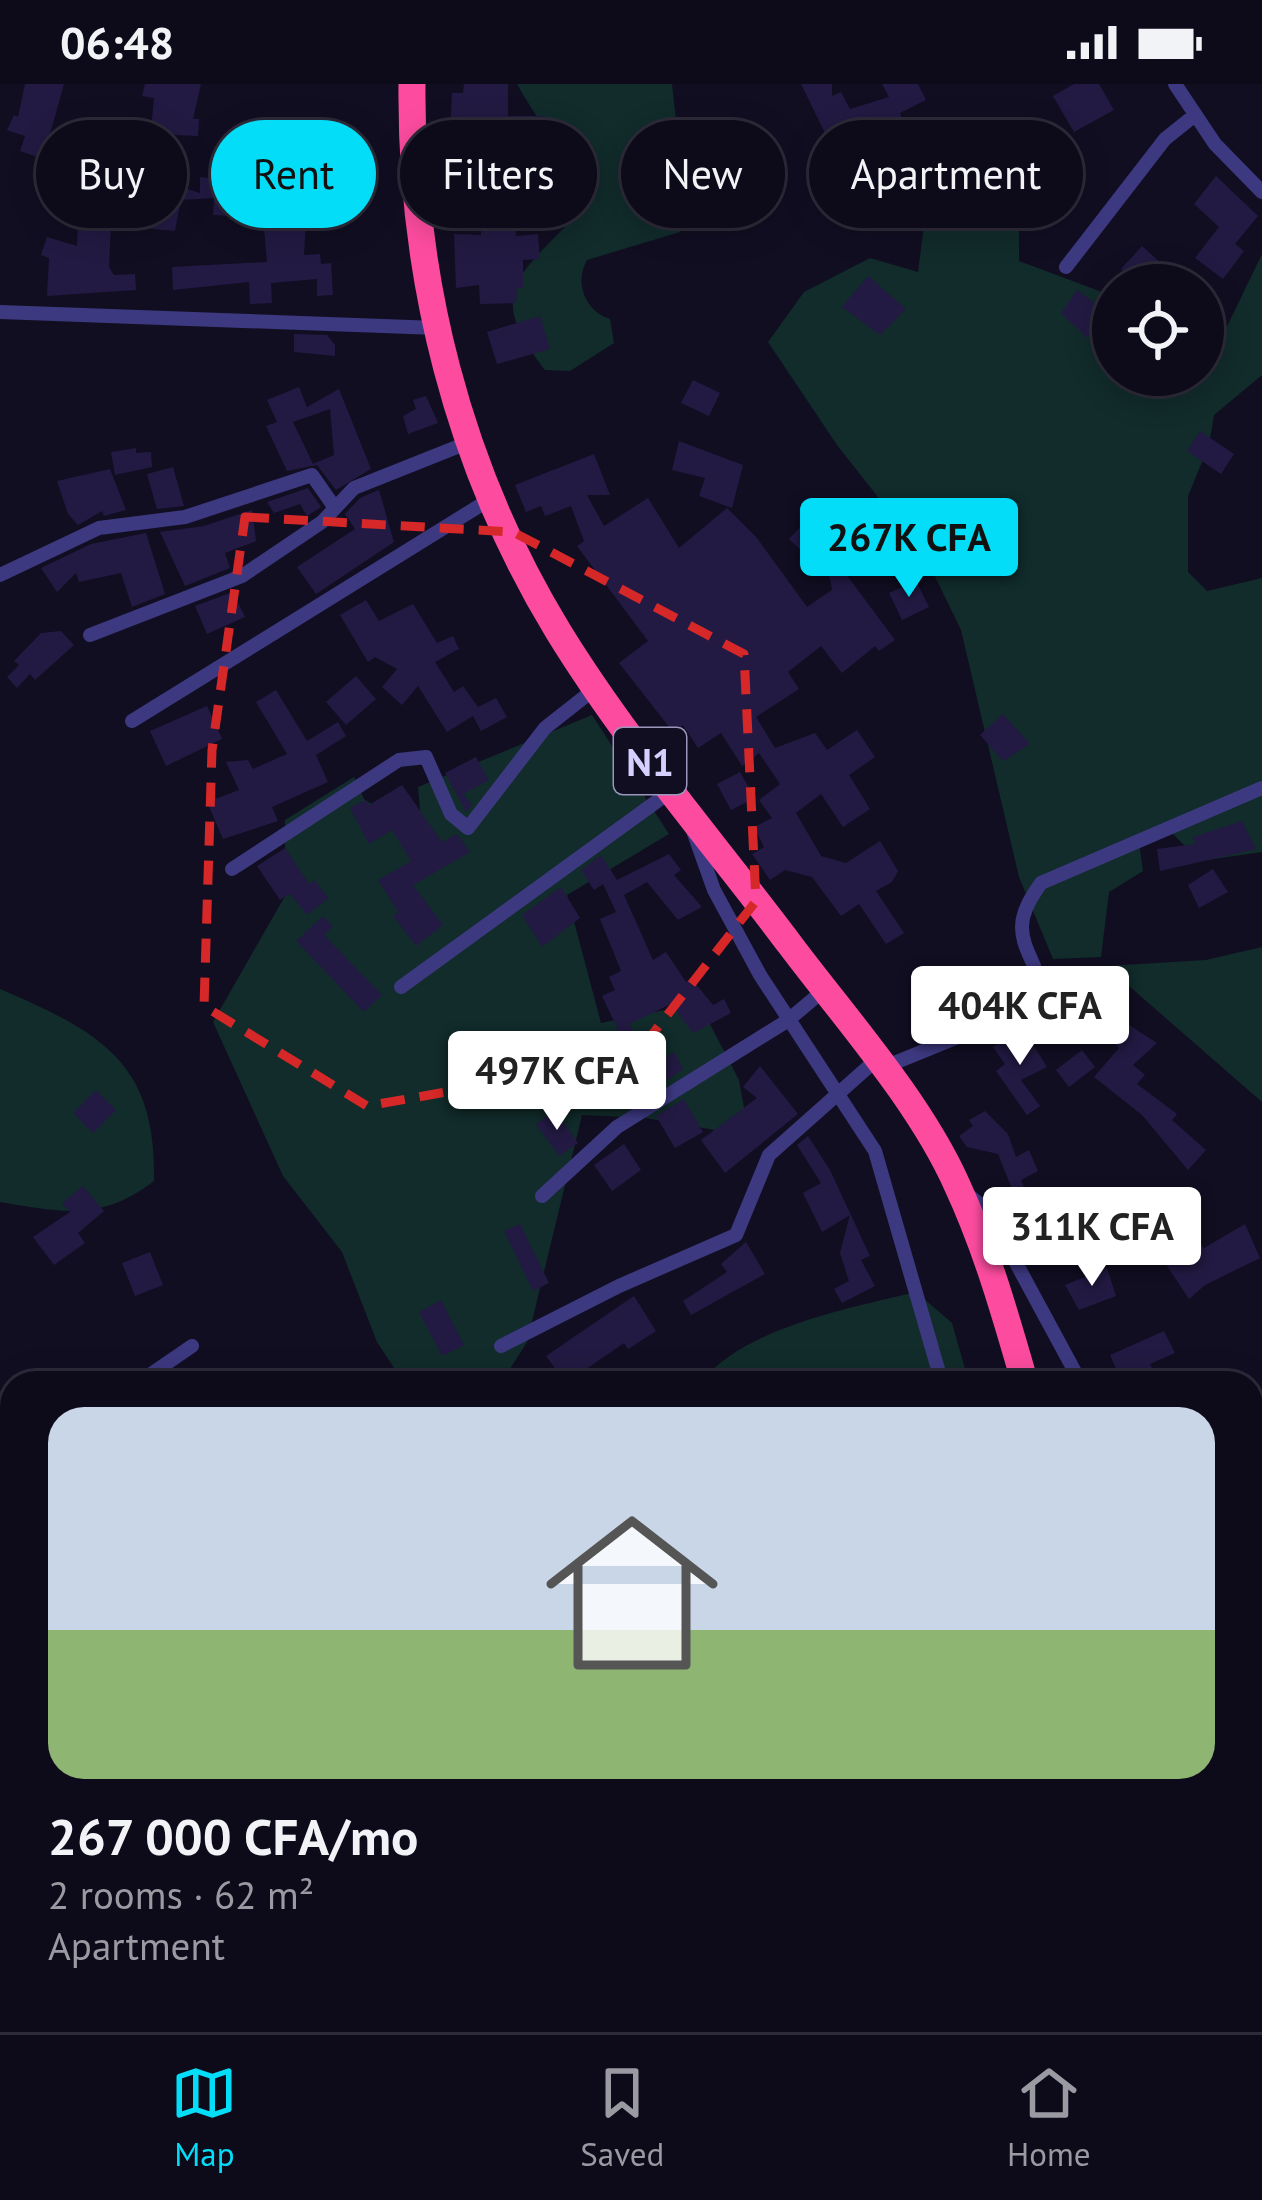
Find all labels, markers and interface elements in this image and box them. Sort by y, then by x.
text: 06:48 [60,13,174,71]
chip: Buy [36,120,187,228]
chip: Rent [211,120,376,228]
chip: Filters [400,120,597,228]
chip: New [621,120,785,228]
chip: Apartment [809,120,1083,228]
map controls [1092,264,1224,396]
button: locate [1092,264,1224,396]
pin: 267K CFA [785,498,1033,600]
text: 267K CFA [827,511,991,562]
road number: N1 [614,728,686,794]
pin: 404K CFA [896,966,1144,1068]
text: 404K CFA [938,979,1102,1030]
pin: 497K CFA [433,1031,681,1133]
text: 497K CFA [475,1044,639,1095]
pin: 311K CFA [968,1187,1216,1289]
text: 311K CFA [1010,1200,1174,1251]
icon: home [524,1485,740,1701]
text: 267 000 CFA/mo [48,1803,418,1869]
text: 2 rooms · 62 m² [48,1869,314,1920]
text: Apartment [48,1920,225,1971]
tab: Map [171,2060,237,2175]
tab: Saved [580,2060,664,2175]
tab: Home [1007,2060,1091,2175]

